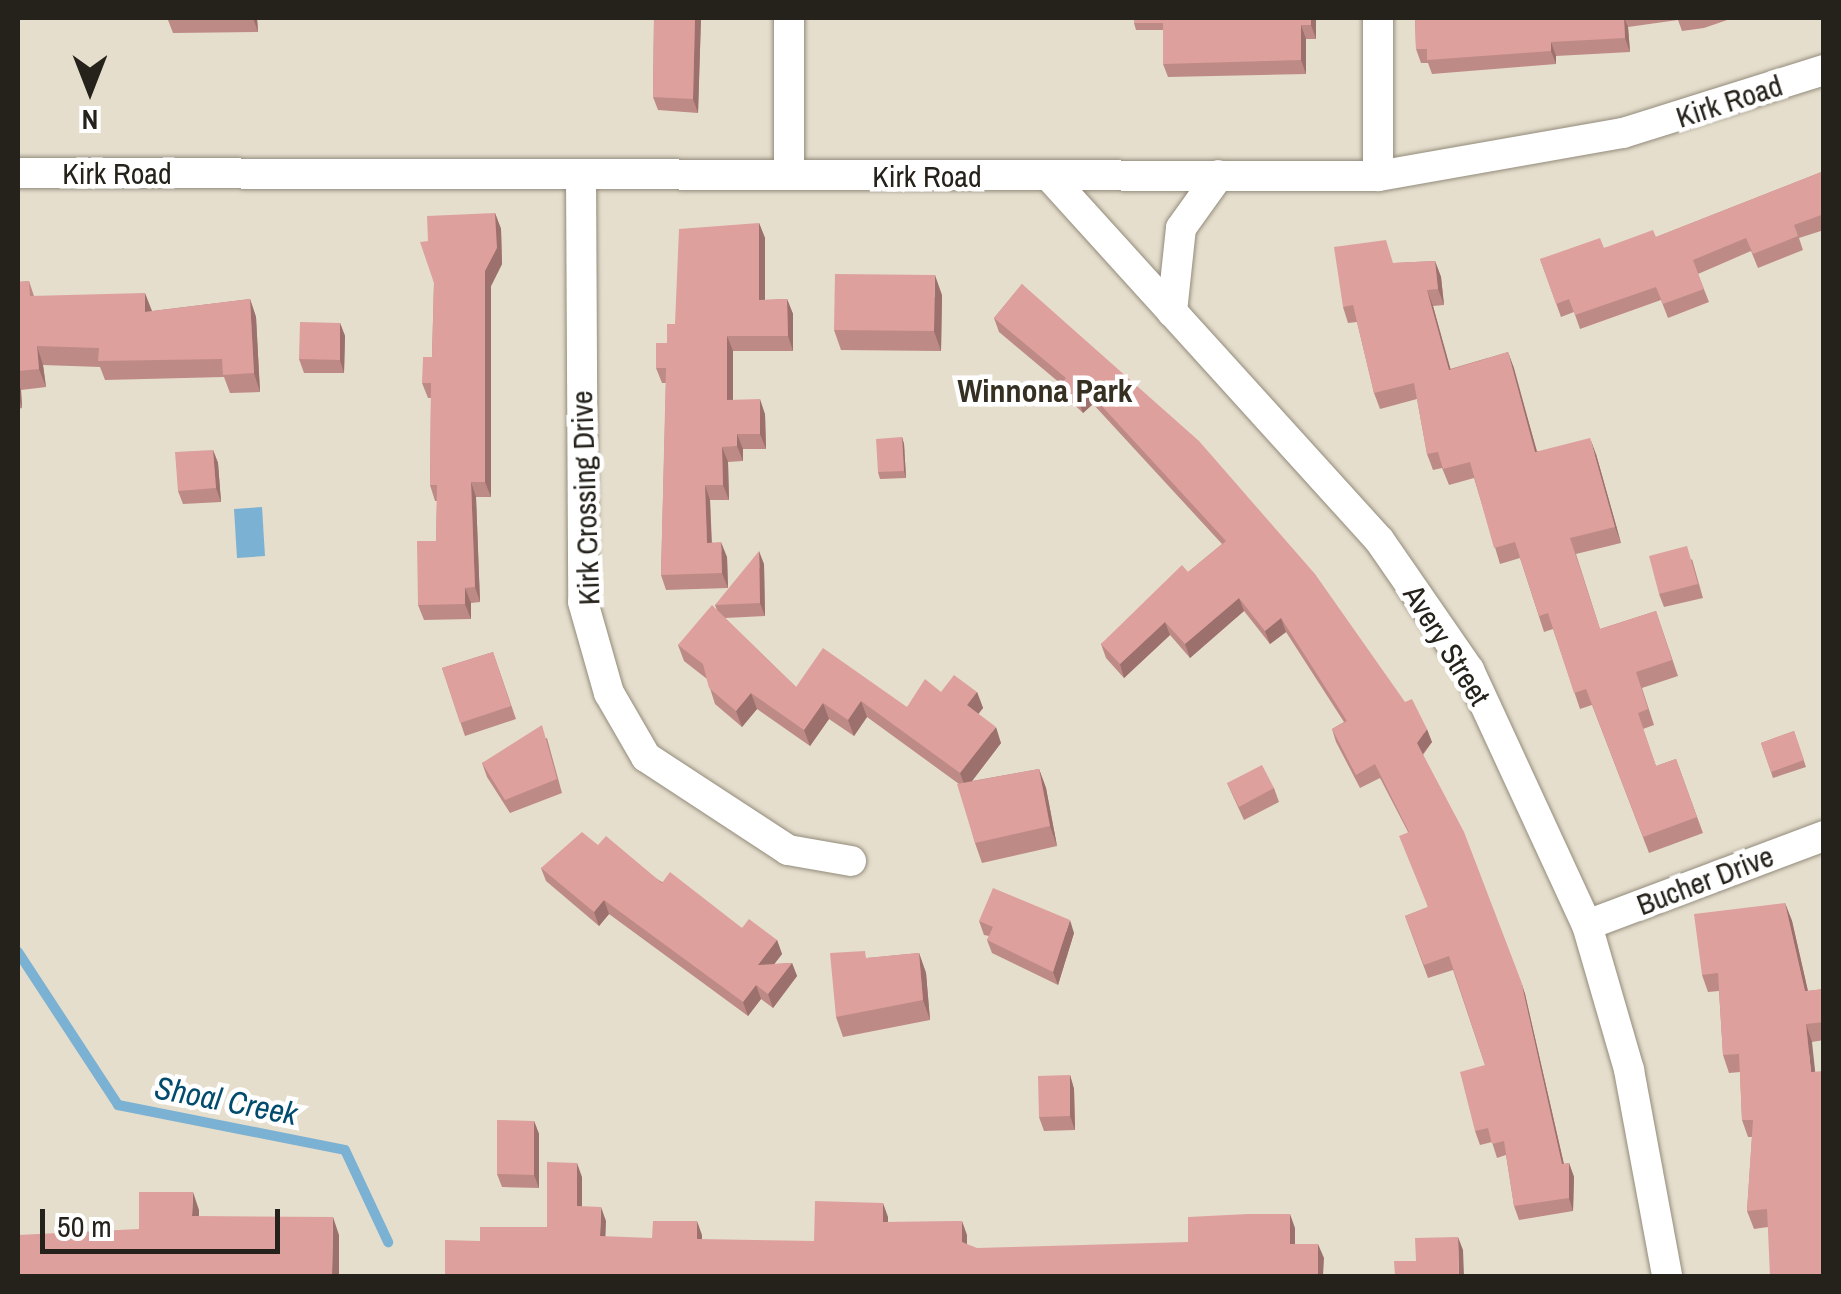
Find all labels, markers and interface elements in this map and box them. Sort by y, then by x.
north arrow [40,40,140,140]
street label: Kirk Road [1671,67,1787,135]
text: N [82,101,98,139]
street label: Kirk Road [62,155,172,191]
street label: Kirk Road [872,158,982,194]
district label: Winnona Park [958,372,1132,410]
street label: Kirk Crossing Drive [563,390,607,606]
street label: Avery Street [1396,578,1498,712]
street label: Bucher Drive [1632,837,1778,923]
water label: Shoal Creek [151,1068,301,1134]
scale bar [45,1189,285,1251]
text: 50 m [57,1206,112,1246]

